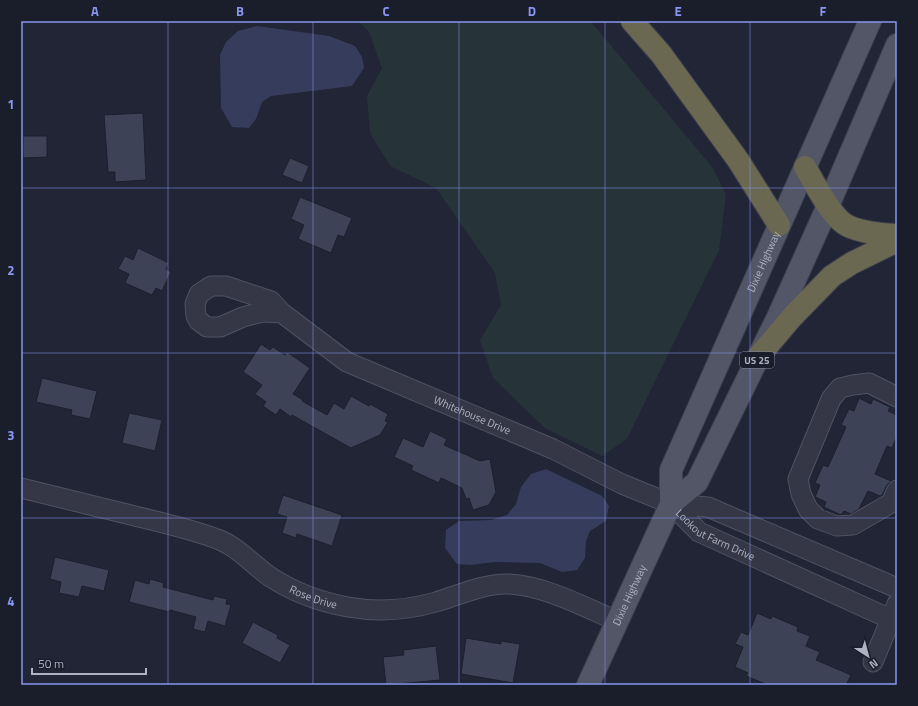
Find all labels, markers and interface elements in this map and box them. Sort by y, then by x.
text: A [91,1,99,21]
text: B [236,1,244,21]
text: C [382,1,390,21]
text: D [528,1,536,21]
text: E [674,1,682,21]
text: F [820,1,827,21]
text: 1 [7,94,15,114]
street label: Dixie Highway [743,228,784,295]
text: 2 [7,260,15,280]
road number: US 25 [740,352,774,368]
street label: Whitehouse Drive [431,392,514,438]
text: 3 [7,425,15,445]
street label: Lookout Farm Drive [672,505,758,565]
street label: Dixie Highway [608,561,650,628]
street label: Rose Drive [287,581,339,613]
text: 4 [7,591,15,611]
north arrow [848,636,888,676]
scale bar [32,650,146,676]
text: 50 m [38,654,64,673]
text: N [866,655,882,673]

